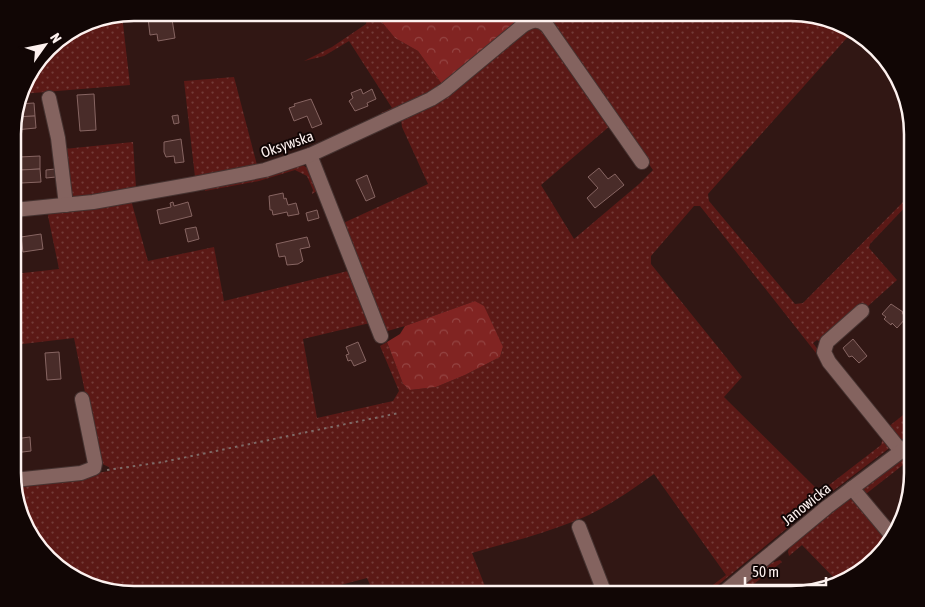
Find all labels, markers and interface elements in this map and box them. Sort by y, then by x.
north arrow [20,20,70,70]
text: N [47,30,65,46]
street label: Oksywska [258,127,316,161]
street label: Janowicka [778,479,834,529]
scale bar [745,554,826,586]
text: 50 m [752,563,779,580]

